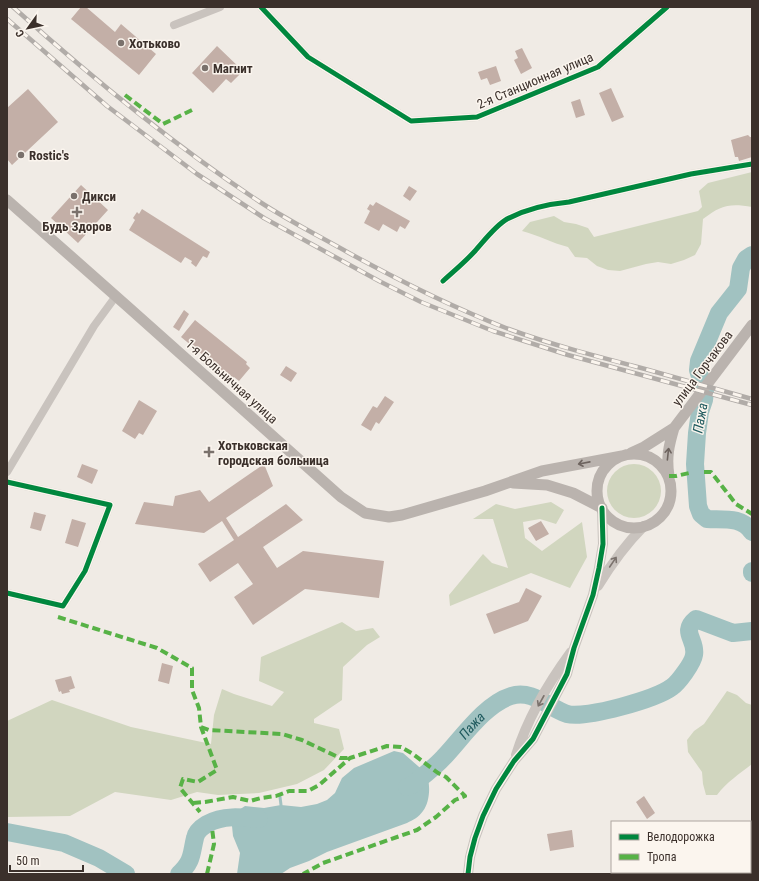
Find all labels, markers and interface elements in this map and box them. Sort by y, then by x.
north arrow [8,8,48,48]
text: С [13,27,27,39]
place label: Хотьково [129,36,181,51]
marker: Хотьково [116,38,126,48]
street label: 2-я Станционная улица [475,49,596,112]
place label: Магнит [213,61,253,76]
marker: Магнит [200,63,210,73]
place label: Rostic's [29,148,69,163]
marker: Rostic's [16,150,26,160]
place label: Дикси [82,189,116,204]
marker: Дикси [69,191,79,201]
marker: Будь Здоров [72,207,82,217]
place label: Будь Здоров [42,219,112,234]
street label: улица Горчакова [669,328,736,409]
street label: 1-я Больничная улица [183,336,281,427]
water label: Пажа [689,402,711,434]
place label: Хотьковская городская больница [218,438,329,468]
marker: Хотьковская городская больница [203,446,215,458]
one-way arrow [664,448,672,461]
one-way arrow [577,459,590,467]
one-way arrow [609,556,618,567]
one-way arrow [536,695,544,707]
water label: Пажа [455,709,488,742]
legend [611,821,751,873]
text: Велодорожка [647,830,715,844]
scale bar [10,847,83,873]
text: Тропа [647,850,677,864]
text: 50 m [16,854,40,868]

